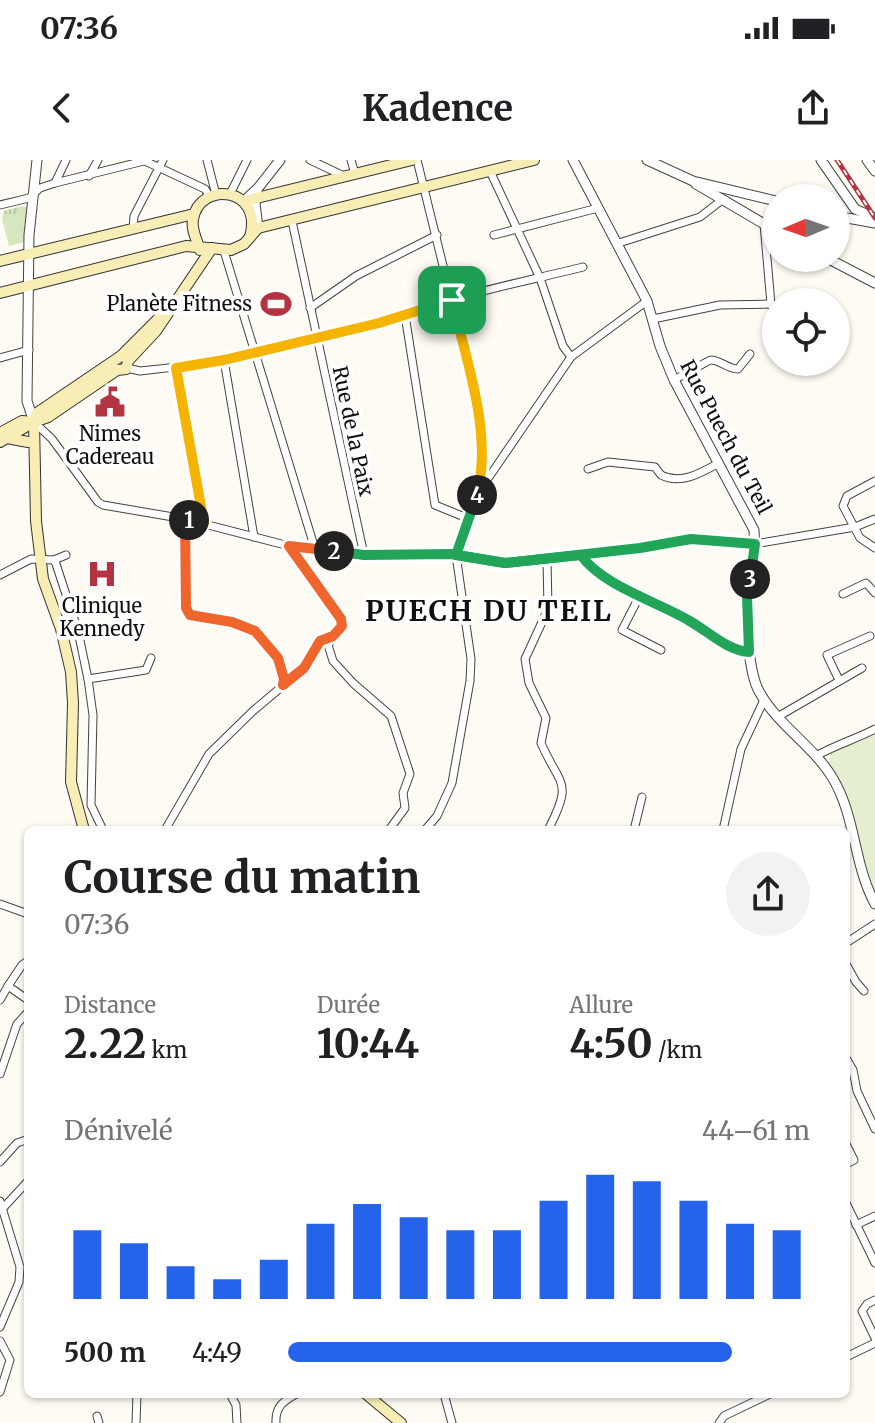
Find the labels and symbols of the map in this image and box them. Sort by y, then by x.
north arrow [762,184,850,272]
pin [418,266,486,334]
sports icon: Planète Fitness [259,287,293,321]
place label: Planète Fitness [107,291,252,316]
street label: Rue Puech du Teil [675,355,778,518]
street label: Rue de la Paix [328,364,379,498]
public building icon: Nimes Cadereau [93,385,127,419]
place label: Nimes Cadereau [66,421,154,469]
pin: 4 [457,475,497,515]
pin: 1 [169,500,209,540]
pin: 2 [314,531,354,571]
hospital icon: Clinique Kennedy [85,557,119,591]
pin: 3 [730,559,770,599]
place label: Clinique Kennedy [59,593,145,641]
district label: PUECH DU TEIL [365,593,613,629]

